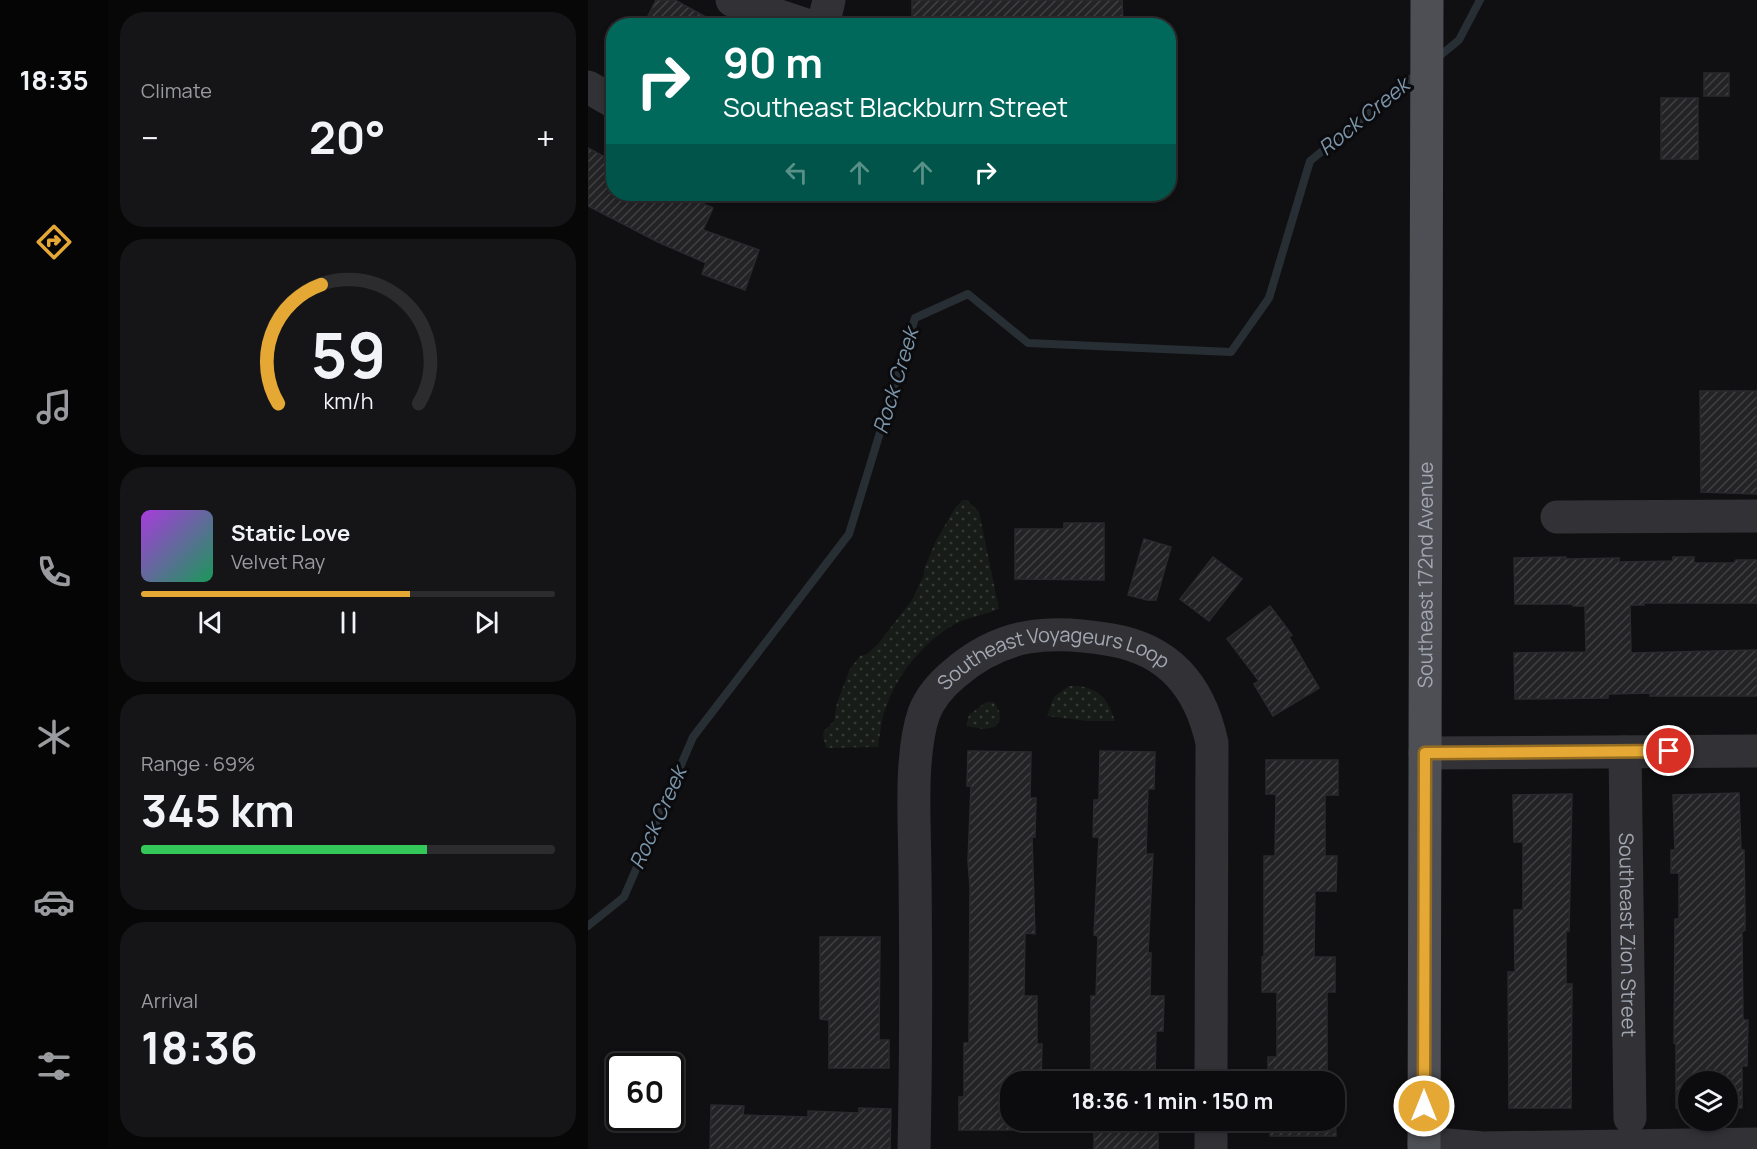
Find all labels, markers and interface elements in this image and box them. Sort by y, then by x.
text: 90 m [723,33,823,91]
icon: right [624,42,702,120]
text: 18:35 [19,61,89,98]
water label: Rock Creek [1312,69,1417,161]
text: Climate [141,77,212,104]
text: Southeast Blackburn Street [723,88,1068,125]
text: 20° [309,106,386,168]
text: − [141,115,159,160]
text: + [536,115,555,160]
icon: left [780,156,813,189]
icon: ahead [843,156,876,189]
icon: ahead [906,156,939,189]
icon: right [969,156,1002,189]
icon: directions [33,221,75,263]
text: 59 [310,311,386,397]
water label: Rock Creek [866,322,925,437]
icon: music [33,386,75,428]
text: km/h [323,387,373,416]
street label: Southeast 172nd Avenue [1411,462,1439,688]
text: Static Love [231,518,350,548]
text: Velvet Ray [231,548,325,575]
icon: phone [33,551,75,593]
icon: previous [194,606,227,639]
icon: pause [332,606,365,639]
icon: next [470,606,503,639]
street label: Southeast Voyageurs Loop [931,620,1176,696]
icon: climate [33,716,75,758]
pin [1643,725,1694,776]
icon: arrive [1652,734,1685,767]
text: Range · 69% [141,750,255,777]
water label: Rock Creek [622,760,693,873]
text: 345 km [141,779,295,841]
street label: Southeast Zion Street [1613,832,1643,1037]
icon: car [33,881,75,923]
text: Arrival [141,987,198,1014]
text: 18:36 [141,1016,258,1078]
icon: filters [33,1045,75,1087]
speed limit sign: 60 [606,1053,684,1131]
map controls [1678,1071,1738,1131]
button: layers [1678,1071,1738,1131]
position arrow [1392,1074,1456,1138]
text: 18:36 · 1 min · 150 m [1072,1086,1273,1116]

